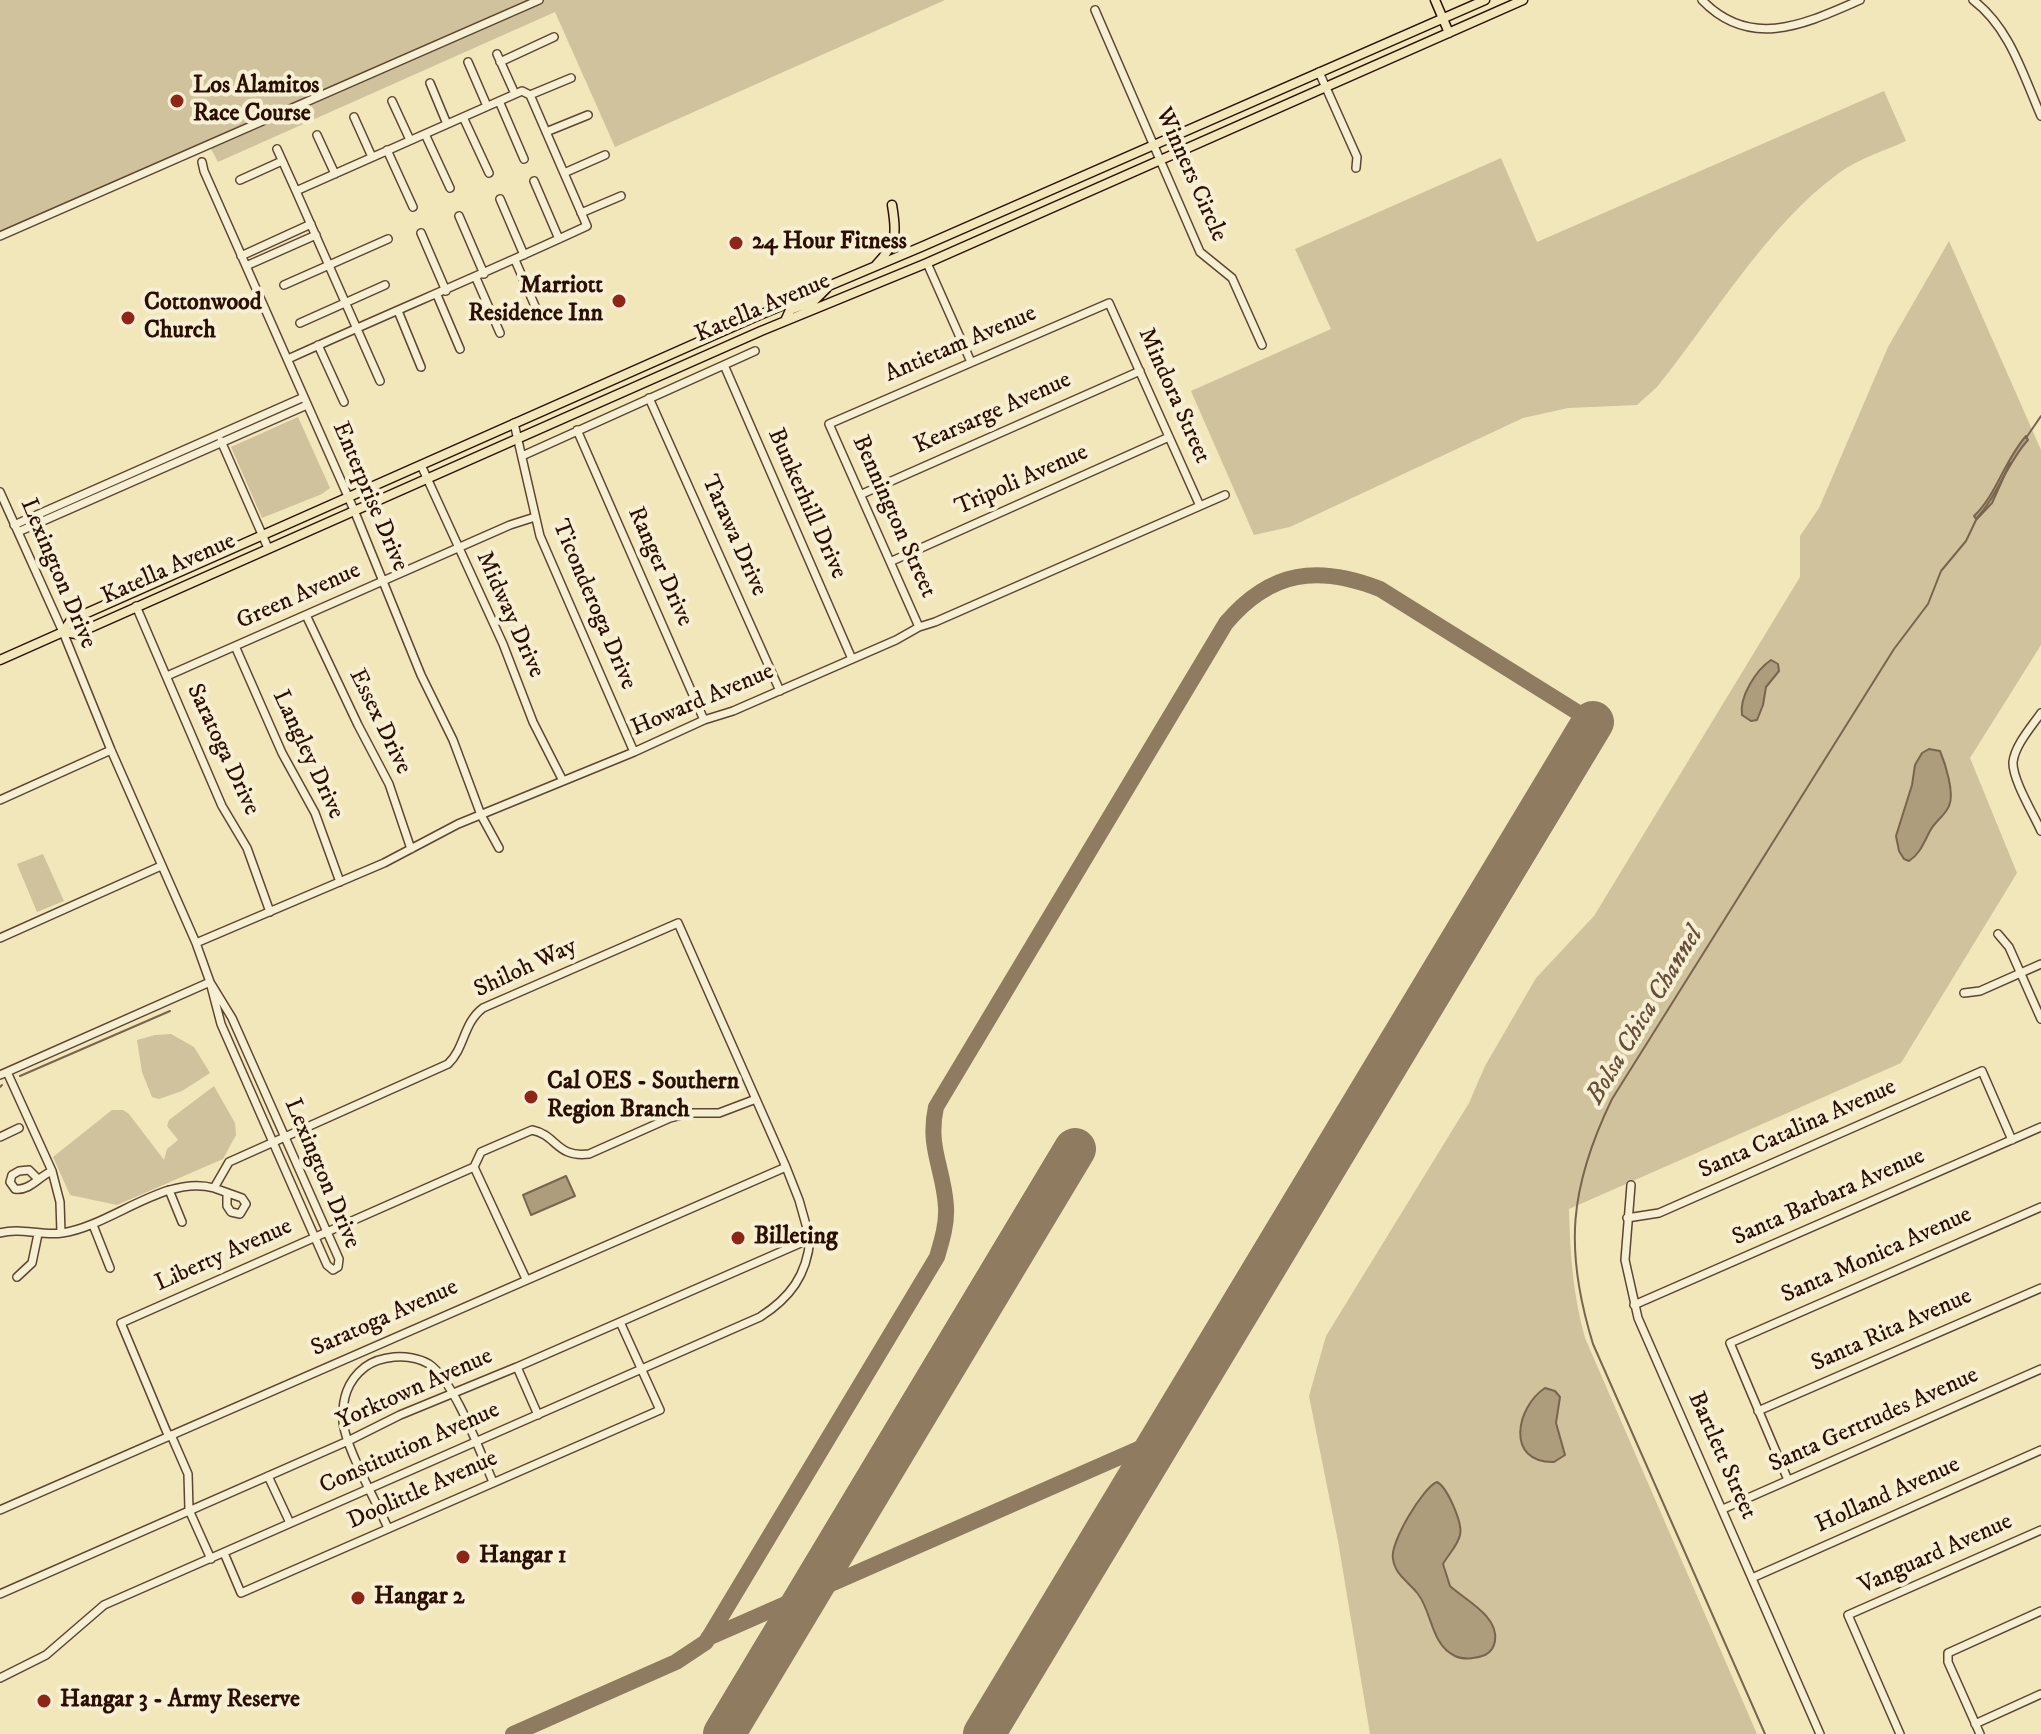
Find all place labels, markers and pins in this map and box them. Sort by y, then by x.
place label: Los Alamitos Race Course [193,73,319,129]
marker: Los Alamitos Race Course [168,92,186,110]
place label: 24 Hour Fitness [752,229,907,257]
marker: 24 Hour Fitness [727,234,745,252]
place label: Marriott Residence Inn [468,273,603,329]
place label: Cottonwood Church [144,290,262,346]
marker: Marriott Residence Inn [610,292,628,310]
marker: Cottonwood Church [119,309,137,327]
place label: Cal OES - Southern Region Branch [547,1069,739,1125]
marker: Cal OES - Southern Region Branch [522,1088,540,1106]
place label: Billeting [754,1224,838,1252]
marker: Billeting [729,1229,747,1247]
place label: Hangar 1 [479,1543,567,1571]
marker: Hangar 1 [454,1548,472,1566]
place label: Hangar 2 [374,1584,465,1612]
marker: Hangar 2 [349,1589,367,1607]
place label: Hangar 3 - Army Reserve [60,1687,300,1715]
marker: Hangar 3 - Army Reserve [35,1692,53,1710]

